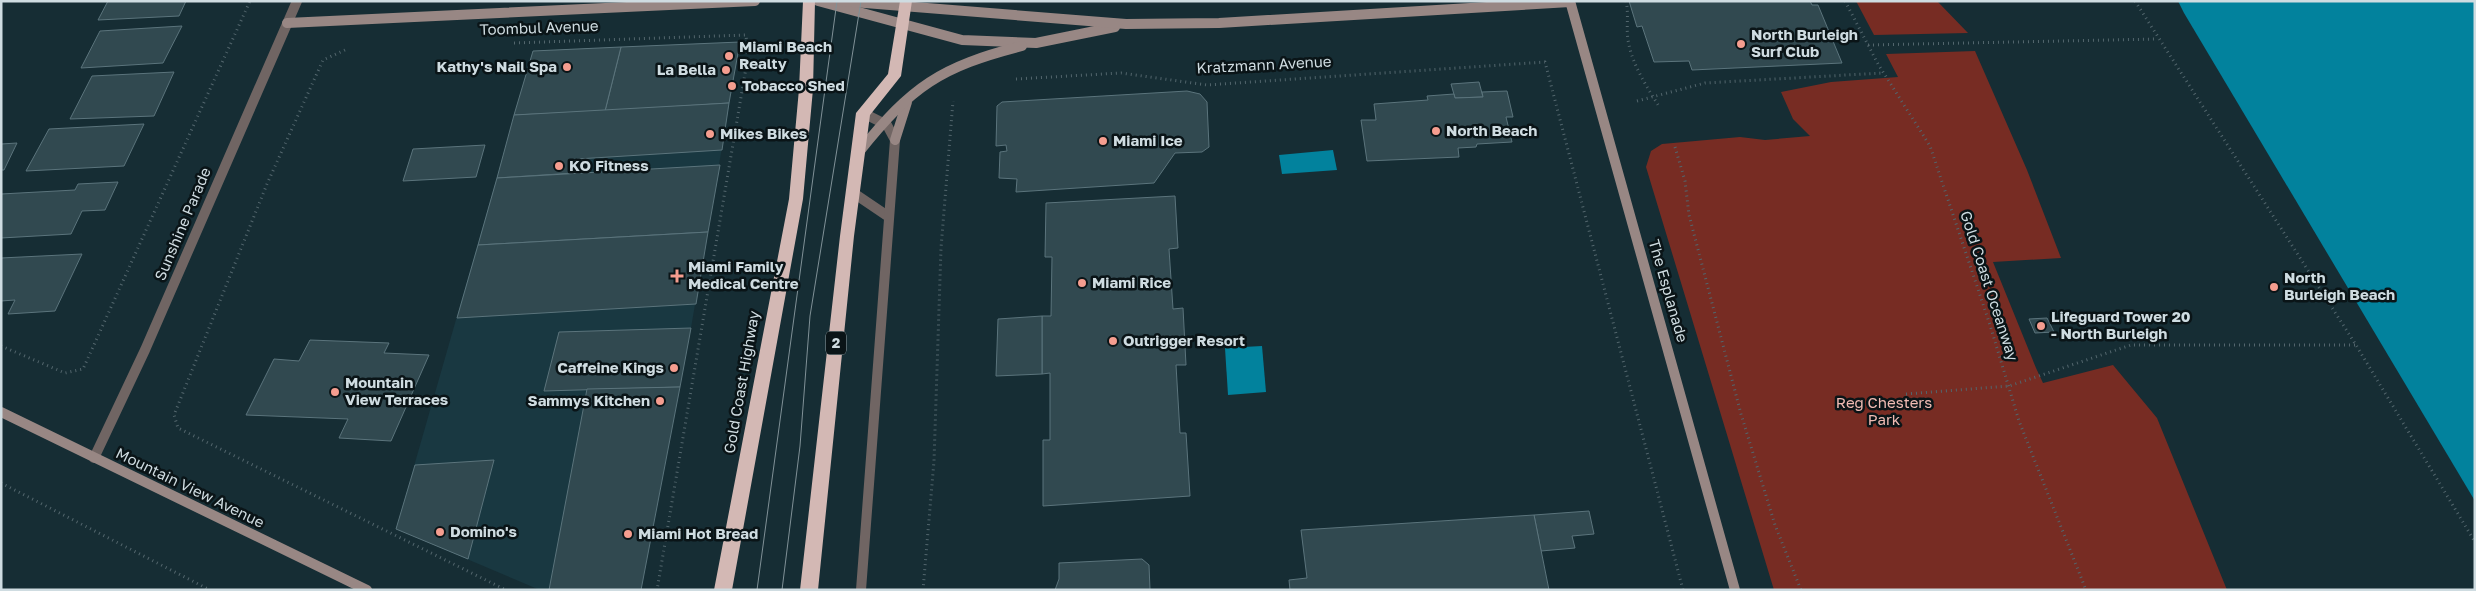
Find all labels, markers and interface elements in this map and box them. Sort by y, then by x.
street label: Toombul Avenue [479,16,599,38]
place label: North Burleigh Surf Club [1751,25,1858,60]
place label: Miami Beach Realty [739,37,832,72]
marker: North Burleigh Surf Club [1735,38,1747,50]
marker: Miami Beach Realty [723,50,735,62]
street label: Kratzmann Avenue [1196,51,1332,77]
place label: Kathy's Nail Spa [437,57,557,75]
place label: La Bella [657,60,716,78]
marker: Kathy's Nail Spa [561,61,573,73]
marker: La Bella [720,64,732,76]
place label: Tobacco Shed [742,76,845,94]
marker: Tobacco Shed [726,80,738,92]
place label: North Beach [1446,121,1537,139]
place label: Mikes Bikes [720,124,807,142]
marker: North Beach [1430,125,1442,137]
marker: Mikes Bikes [704,128,716,140]
place label: Miami Ice [1113,131,1183,149]
marker: Miami Ice [1097,135,1109,147]
place label: KO Fitness [569,156,649,174]
marker: KO Fitness [553,160,565,172]
street label: Sunshine Parade [150,164,214,283]
street label: Gold Coast Oceanway [1957,208,2023,363]
street label: The Esplanade [1646,237,1692,345]
place label: Miami Family Medical Centre [688,257,799,292]
place label: North Burleigh Beach [2284,268,2395,303]
marker: Miami Family Medical Centre [670,269,684,283]
place label: Miami Rice [1092,273,1171,291]
marker: Miami Rice [1076,277,1088,289]
marker: North Burleigh Beach [2268,281,2280,293]
place label: Lifeguard Tower 20 - North Burleigh [2051,307,2191,342]
street label: Gold Coast Highway [720,308,763,455]
marker: Lifeguard Tower 20 - North Burleigh [2035,320,2047,332]
place label: Outrigger Resort [1123,331,1245,349]
road number: 2 [826,332,846,354]
marker: Outrigger Resort [1107,335,1119,347]
place label: Caffeine Kings [557,358,664,376]
marker: Caffeine Kings [668,362,680,374]
place label: Mountain View Terraces [345,373,448,408]
marker: Mountain View Terraces [329,386,341,398]
place label: Sammys Kitchen [528,391,650,409]
park label: Reg Chesters Park [1836,393,1932,428]
marker: Sammys Kitchen [654,395,666,407]
street label: Mountain View Avenue [113,443,268,531]
place label: Domino's [450,522,517,540]
place label: Miami Hot Bread [638,524,758,542]
marker: Domino's [434,526,446,538]
marker: Miami Hot Bread [622,528,634,540]

